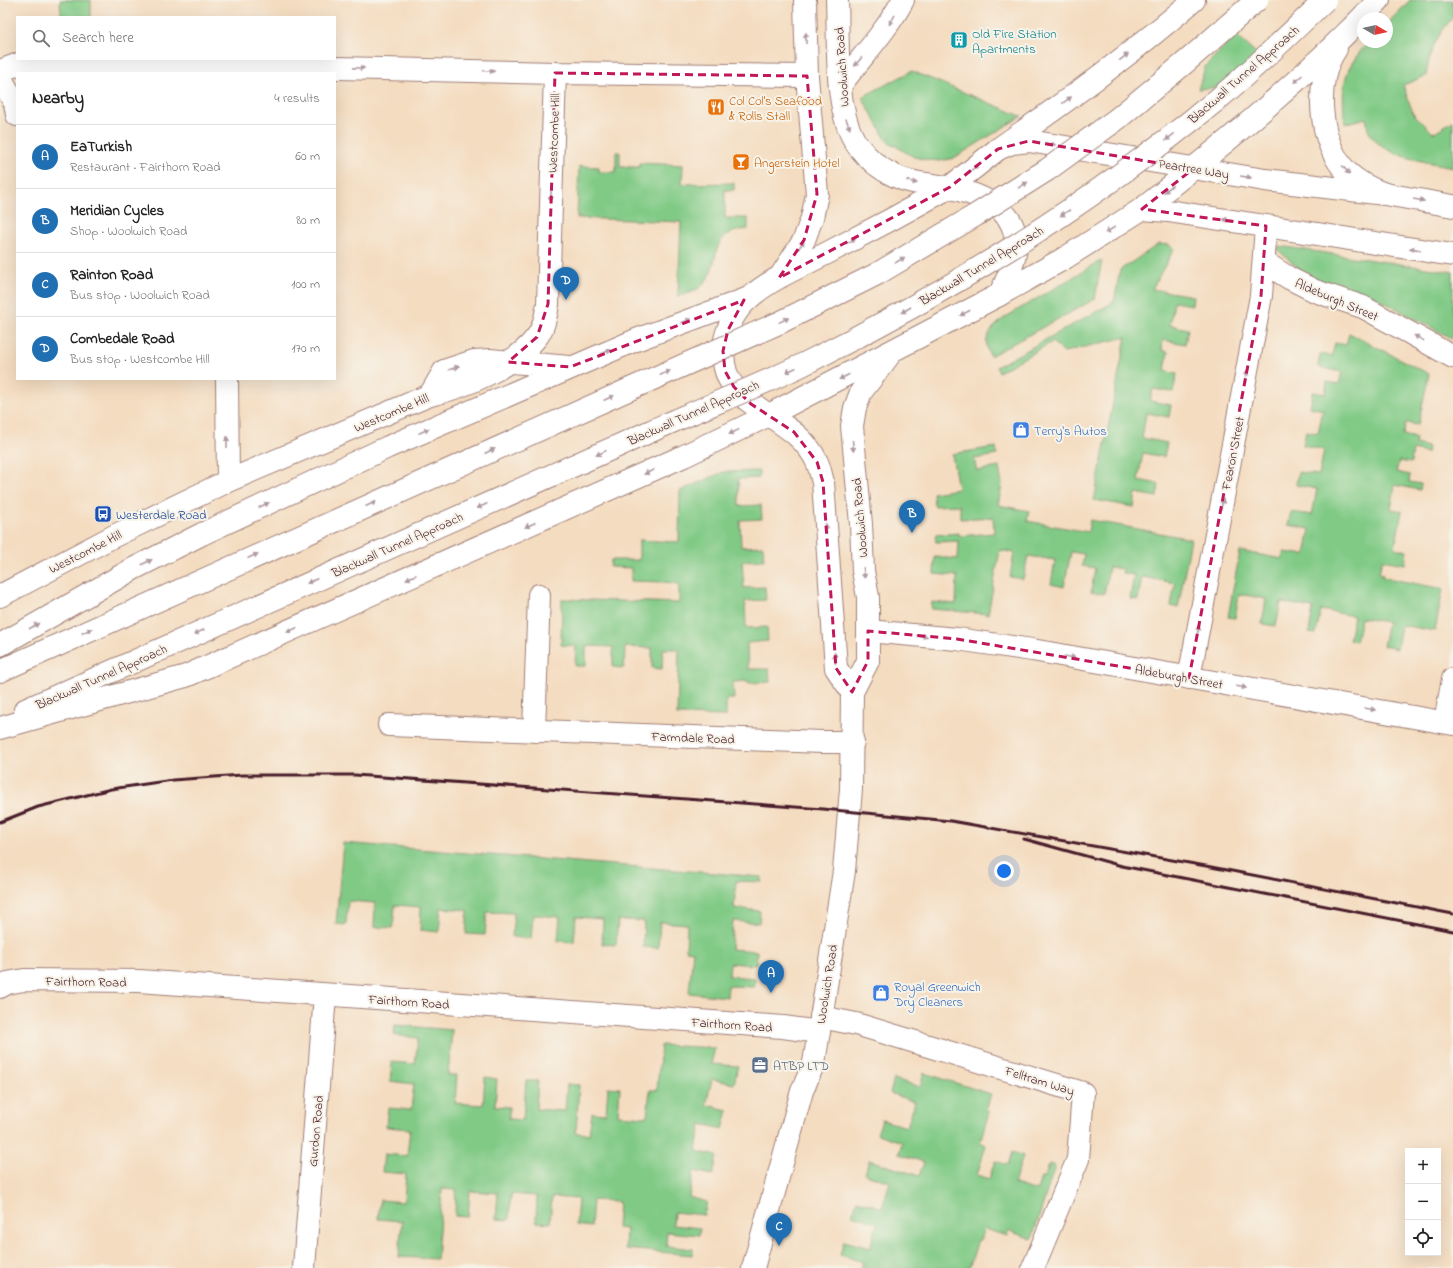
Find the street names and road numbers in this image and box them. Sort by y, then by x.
street label: Blackwall Tunnel Approach [1183,21,1304,129]
street label: Woolwich Road [830,26,855,107]
street label: Westcombe Hill [544,93,565,173]
street label: Peartree Way [1157,155,1230,185]
street label: Blackwall Tunnel Approach [915,222,1047,311]
street label: Aldeburgh Street [1291,274,1382,328]
street label: Blackwall Tunnel Approach [624,376,762,451]
street label: Westcombe Hill [351,389,432,438]
street label: Fearon Street [1217,414,1250,493]
street label: Woolwich Road [847,477,873,558]
street label: Blackwall Tunnel Approach [328,508,466,583]
street label: Westcombe Hill [46,526,126,579]
street label: Blackwall Tunnel Approach [32,640,170,715]
street label: Aldeburgh Street [1133,660,1225,696]
street label: Farmdale Road [650,728,736,749]
street label: Woolwich Road [812,943,843,1025]
street label: Fairthorn Road [44,972,127,993]
street label: Fairthorn Road [367,990,451,1015]
street label: Fairthorn Road [690,1013,774,1038]
street label: Felltram Way [1001,1062,1077,1102]
street label: Gurdon Road [304,1094,329,1168]

